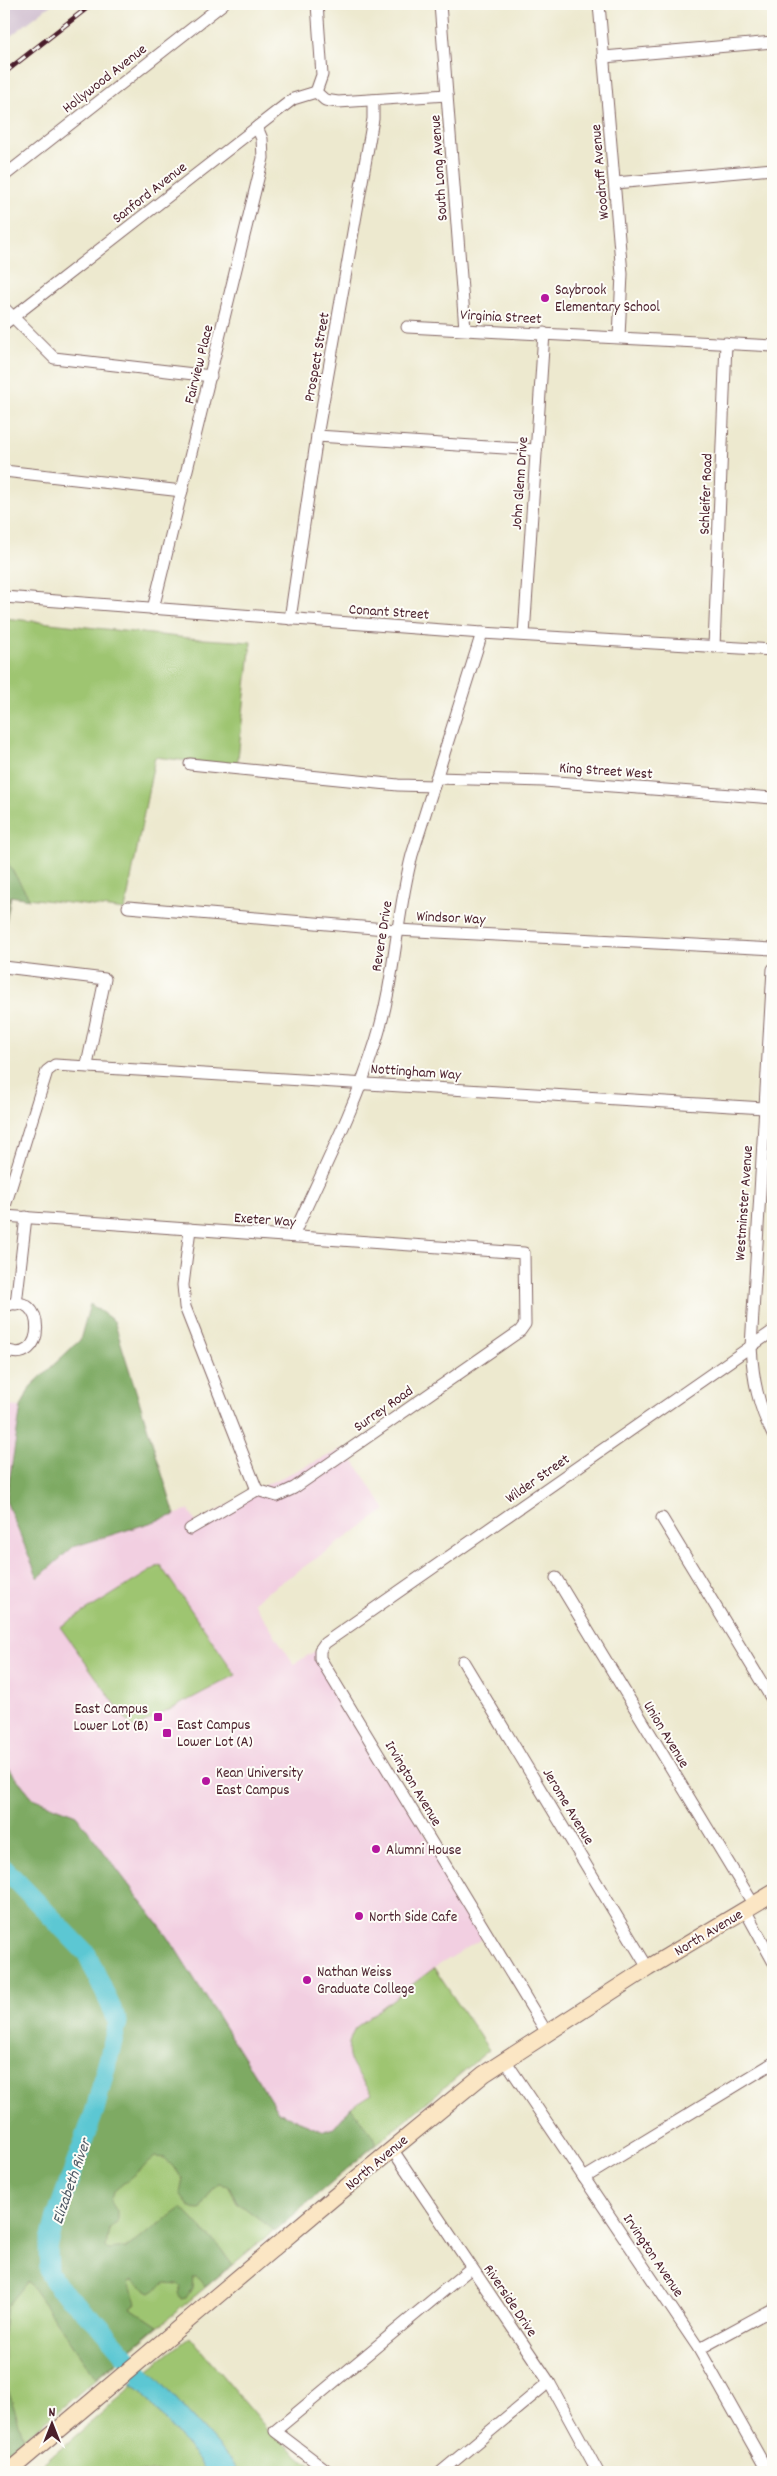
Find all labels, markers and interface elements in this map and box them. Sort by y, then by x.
street label: Hollywood Avenue [58,39,153,120]
street label: South Long Avenue [425,114,455,222]
street label: Woodruff Avenue [586,123,616,220]
street label: Sanford Avenue [108,157,193,230]
place label: Saybrook Elementary School [555,280,660,319]
marker: Saybrook Elementary School [539,292,551,304]
street label: Virginia Street [460,305,543,331]
street label: Prospect Street [299,311,337,404]
street label: Fairview Place [179,322,220,406]
street label: John Glenn Drive [507,435,535,530]
street label: Schleifer Road [695,453,719,535]
street label: Conant Street [348,599,430,627]
street label: King Street West [558,758,654,786]
street label: Revere Drive [367,899,399,973]
street label: Windsor Way [416,906,487,932]
street label: Nottingham Way [370,1059,463,1087]
street label: Westminster Avenue [730,1144,760,1262]
street label: Exeter Way [233,1208,297,1234]
street label: Surrey Road [350,1381,418,1438]
street label: Wilder Street [502,1449,575,1510]
street label: Union Avenue [637,1697,694,1773]
place label: East Campus Lower Lot (B) [74,1699,148,1738]
marker: East Campus Lower Lot (B) [152,1711,164,1723]
place label: East Campus Lower Lot (A) [177,1715,253,1754]
marker: East Campus Lower Lot (A) [161,1727,173,1739]
street label: Irvington Avenue [378,1737,447,1831]
place label: Kean University East Campus [216,1763,304,1802]
street label: Jerome Avenue [536,1765,599,1850]
marker: Kean University East Campus [200,1775,212,1787]
place label: Alumni House [386,1840,462,1862]
marker: Alumni House [370,1843,382,1855]
street label: North Avenue [671,1904,748,1963]
place label: North Side Cafe [369,1907,458,1929]
marker: North Side Cafe [353,1910,365,1922]
place label: Nathan Weiss Graduate College [317,1962,415,2001]
marker: Nathan Weiss Graduate College [301,1974,313,1986]
street label: North Avenue [341,2130,414,2197]
water label: Elizabeth River [47,2134,98,2228]
street label: Irvington Avenue [616,2210,689,2303]
street label: Riverside Drive [477,2260,542,2342]
north arrow [28,2398,78,2448]
text: N [49,2403,56,2423]

